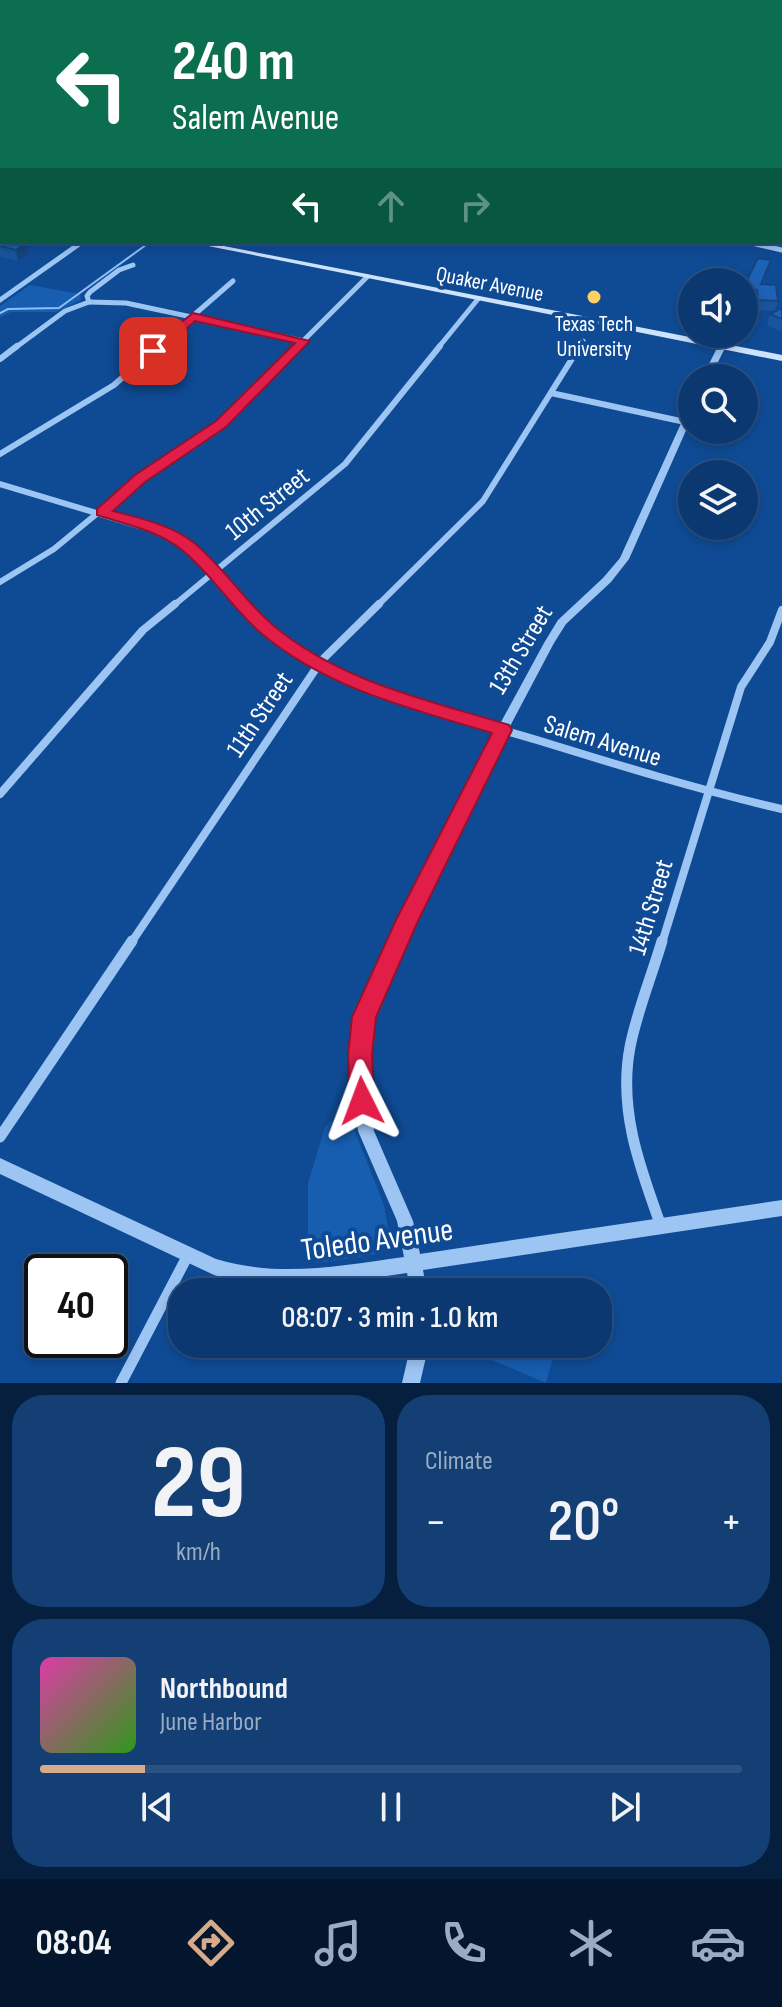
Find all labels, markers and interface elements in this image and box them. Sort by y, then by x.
text: 240 m [172,29,295,96]
icon: left [40,32,144,136]
text: Salem Avenue [172,97,339,140]
icon: left [285,184,329,228]
icon: ahead [369,184,413,228]
icon: right [453,184,497,228]
street label: Quaker Avenue [434,261,546,308]
map controls [678,268,758,540]
button: sound [678,268,758,348]
marker: Texas Tech University [585,288,603,306]
place label: Texas Tech University [555,311,633,363]
pin [119,317,187,385]
icon: arrive [131,329,175,373]
button: search [678,364,758,444]
button: layers [678,460,758,540]
street label: 10th Street [220,461,316,547]
street label: 13th Street [483,600,560,700]
street label: 11th Street [221,666,300,763]
street label: Salem Avenue [540,709,665,774]
street label: 14th Street [622,856,681,959]
position arrow [320,1059,404,1143]
street label: Toledo Avenue [299,1211,456,1270]
speed limit sign: 40 [24,1254,128,1358]
text: 08:07 · 3 min · 1.0 km [282,1300,498,1336]
text: 29 [151,1422,246,1547]
text: Climate [425,1446,493,1477]
text: 20° [548,1486,619,1558]
text: − [425,1496,447,1549]
text: + [720,1496,742,1549]
text: km/h [176,1537,221,1568]
text: Northbound [160,1671,288,1707]
text: June Harbor [160,1707,262,1738]
icon: previous [135,1785,179,1829]
icon: pause [369,1785,413,1829]
icon: next [603,1785,647,1829]
icon: directions [183,1915,239,1971]
icon: music [310,1915,366,1971]
icon: phone [436,1915,492,1971]
icon: climate [563,1915,619,1971]
icon: car [690,1915,746,1971]
text: 08:04 [35,1922,112,1965]

